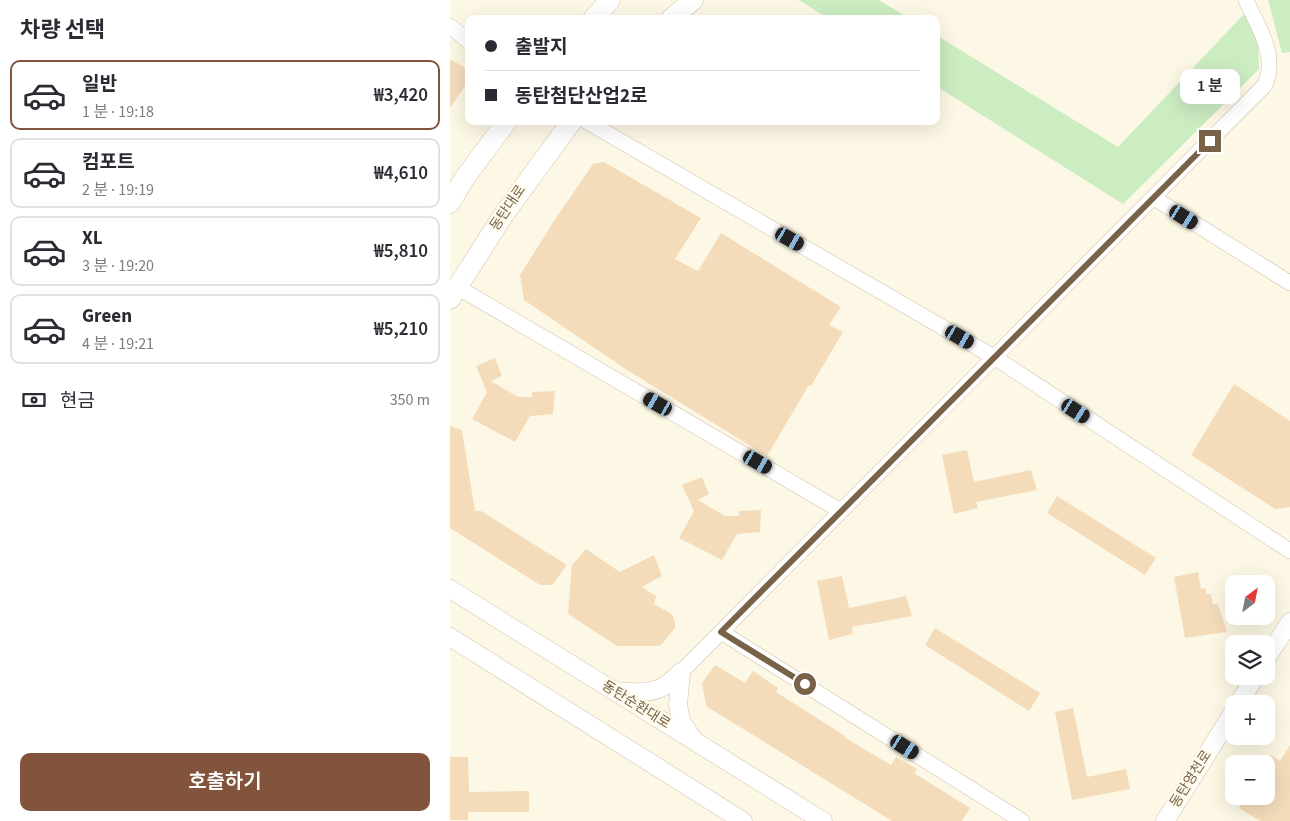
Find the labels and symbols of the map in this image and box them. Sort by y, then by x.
callout: 1 분 [1180,68,1240,104]
route end [1199,130,1221,152]
street label: 동탄대로 [485,181,531,235]
car [1167,203,1200,231]
car [773,225,806,253]
car [943,323,976,351]
car [641,390,674,418]
car [1059,397,1092,425]
car [741,448,774,476]
north arrow [1225,575,1275,625]
route start [794,673,816,695]
street label: 동탄순환대로 [598,676,674,734]
car [888,733,921,761]
street label: 동탄영천로 [1165,746,1217,812]

